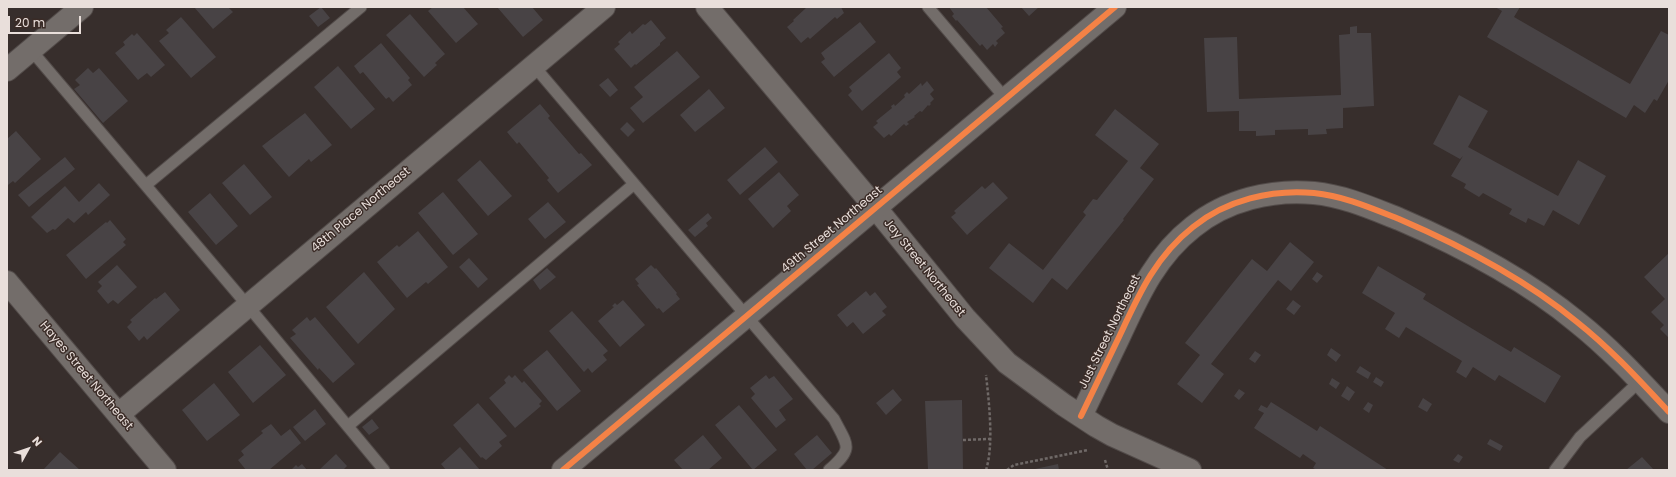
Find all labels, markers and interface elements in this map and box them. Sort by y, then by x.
scale bar [10,8,83,34]
text: 20 m [15,14,45,31]
street label: 48th Place Northeast [308,164,414,256]
street label: 49th Street Northeast [779,183,885,277]
street label: Jay Street Northeast [880,216,968,320]
street label: Just Street Northeast [1076,273,1144,391]
street label: Hayes Street Northeast [36,319,136,433]
north arrow [8,429,48,469]
text: N [28,433,46,450]

